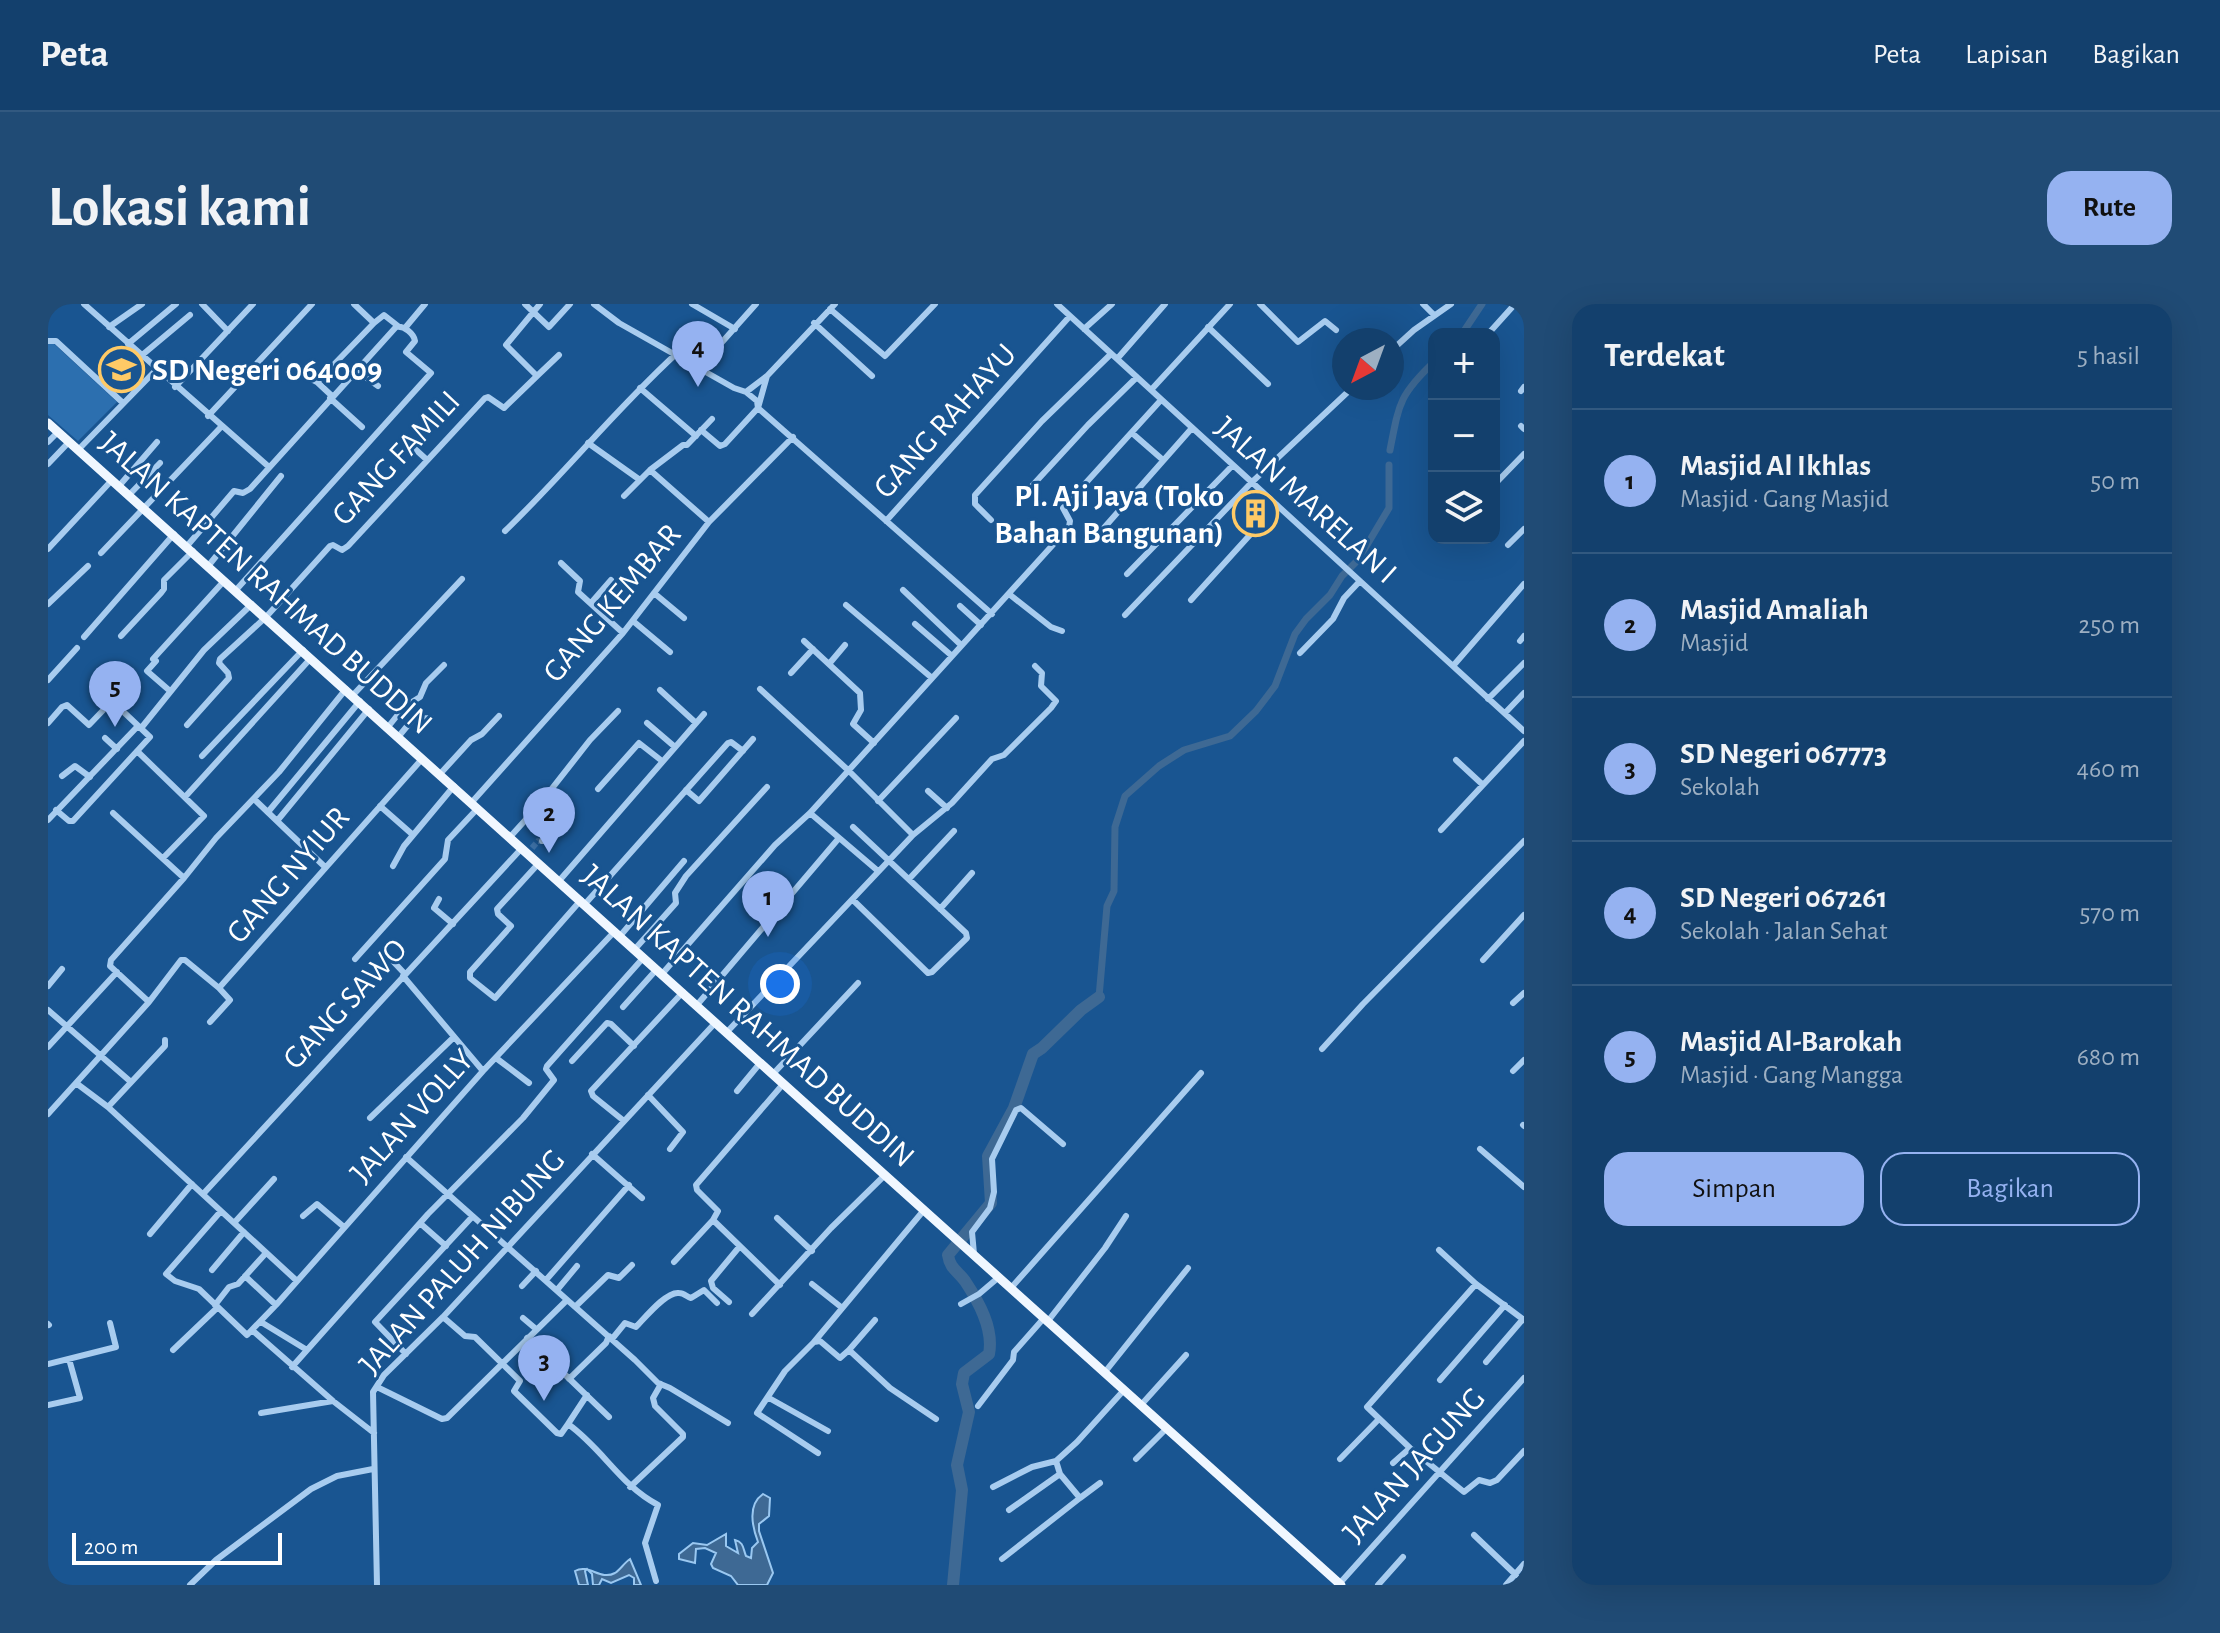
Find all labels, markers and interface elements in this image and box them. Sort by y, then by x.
text: Peta [40,36,109,74]
text: Peta [1873,41,1921,69]
text: Lapisan [1965,41,2048,69]
text: Bagikan [2092,41,2180,69]
button: Rute [2047,171,2172,245]
text: Lokasi kami [48,180,311,236]
pin: 4 [672,321,724,387]
north arrow [1332,328,1404,400]
map controls [1428,328,1500,544]
button: + [1428,328,1500,400]
street label: GANG RAHAYU [868,338,1022,504]
text: Terdekat [1604,339,1725,373]
text: 5 hasil [2077,343,2140,369]
school or university icon: SD Negeri 064009 [97,346,145,394]
place label: SD Negeri 064009 [152,354,382,386]
street label: GANG FAMILI [326,385,466,531]
button: − [1428,400,1500,472]
street label: JALAN MARELAN I [1209,411,1403,589]
street label: JALAN KAPTEN RAHMAD BUDDIN [94,426,438,740]
text: Masjid Al Ikhlas [1680,451,1871,481]
text: 1 [1625,468,1635,494]
text: 50 m [2090,468,2140,494]
button: layers [1428,472,1500,544]
place label: Pl. Aji Jaya (Toko Bahan Bangunan) [994,480,1224,549]
text: Masjid · Gang Masjid [1680,486,1889,512]
building icon: Pl. Aji Jaya (Toko Bahan Bangunan) [1231,490,1279,538]
street label: GANG KEMBAR [537,518,687,688]
text: Masjid Amaliah [1680,595,1869,625]
text: 2 [1624,612,1636,638]
text: 250 m [2078,612,2140,638]
text: Masjid [1680,630,1749,656]
pin: 5 [89,661,141,727]
text: SD Negeri 067773 [1680,739,1887,769]
text: 3 [1624,756,1636,782]
text: 460 m [2076,756,2140,782]
text: Sekolah [1680,774,1760,800]
pin: 2 [523,787,575,853]
street label: GANG NYIUR [221,801,355,949]
street label: JALAN KAPTEN RAHMAD BUDDIN [576,859,920,1173]
pin: 1 [742,871,794,937]
text: SD Negeri 067261 [1680,883,1888,913]
text: 4 [1623,900,1637,926]
text: 570 m [2079,900,2140,926]
text: Sekolah · Jalan Sehat [1680,918,1887,944]
street label: GANG SAWO [277,933,413,1075]
your location [760,964,800,1004]
text: Masjid Al-Barokah [1680,1027,1902,1057]
street label: JALAN VOLLY [344,1043,480,1189]
text: 5 [1624,1044,1636,1070]
text: 680 m [2077,1044,2140,1070]
text: Masjid · Gang Mangga [1680,1062,1903,1088]
street label: JALAN PALUH NIBUNG [353,1144,571,1380]
button: Simpan [1604,1152,1864,1226]
button: Bagikan [1880,1152,2140,1226]
pin: 3 [518,1335,570,1401]
street label: JALAN JAGUNG [1337,1382,1491,1548]
scale bar [72,1529,282,1565]
text: 200 m [84,1536,138,1558]

